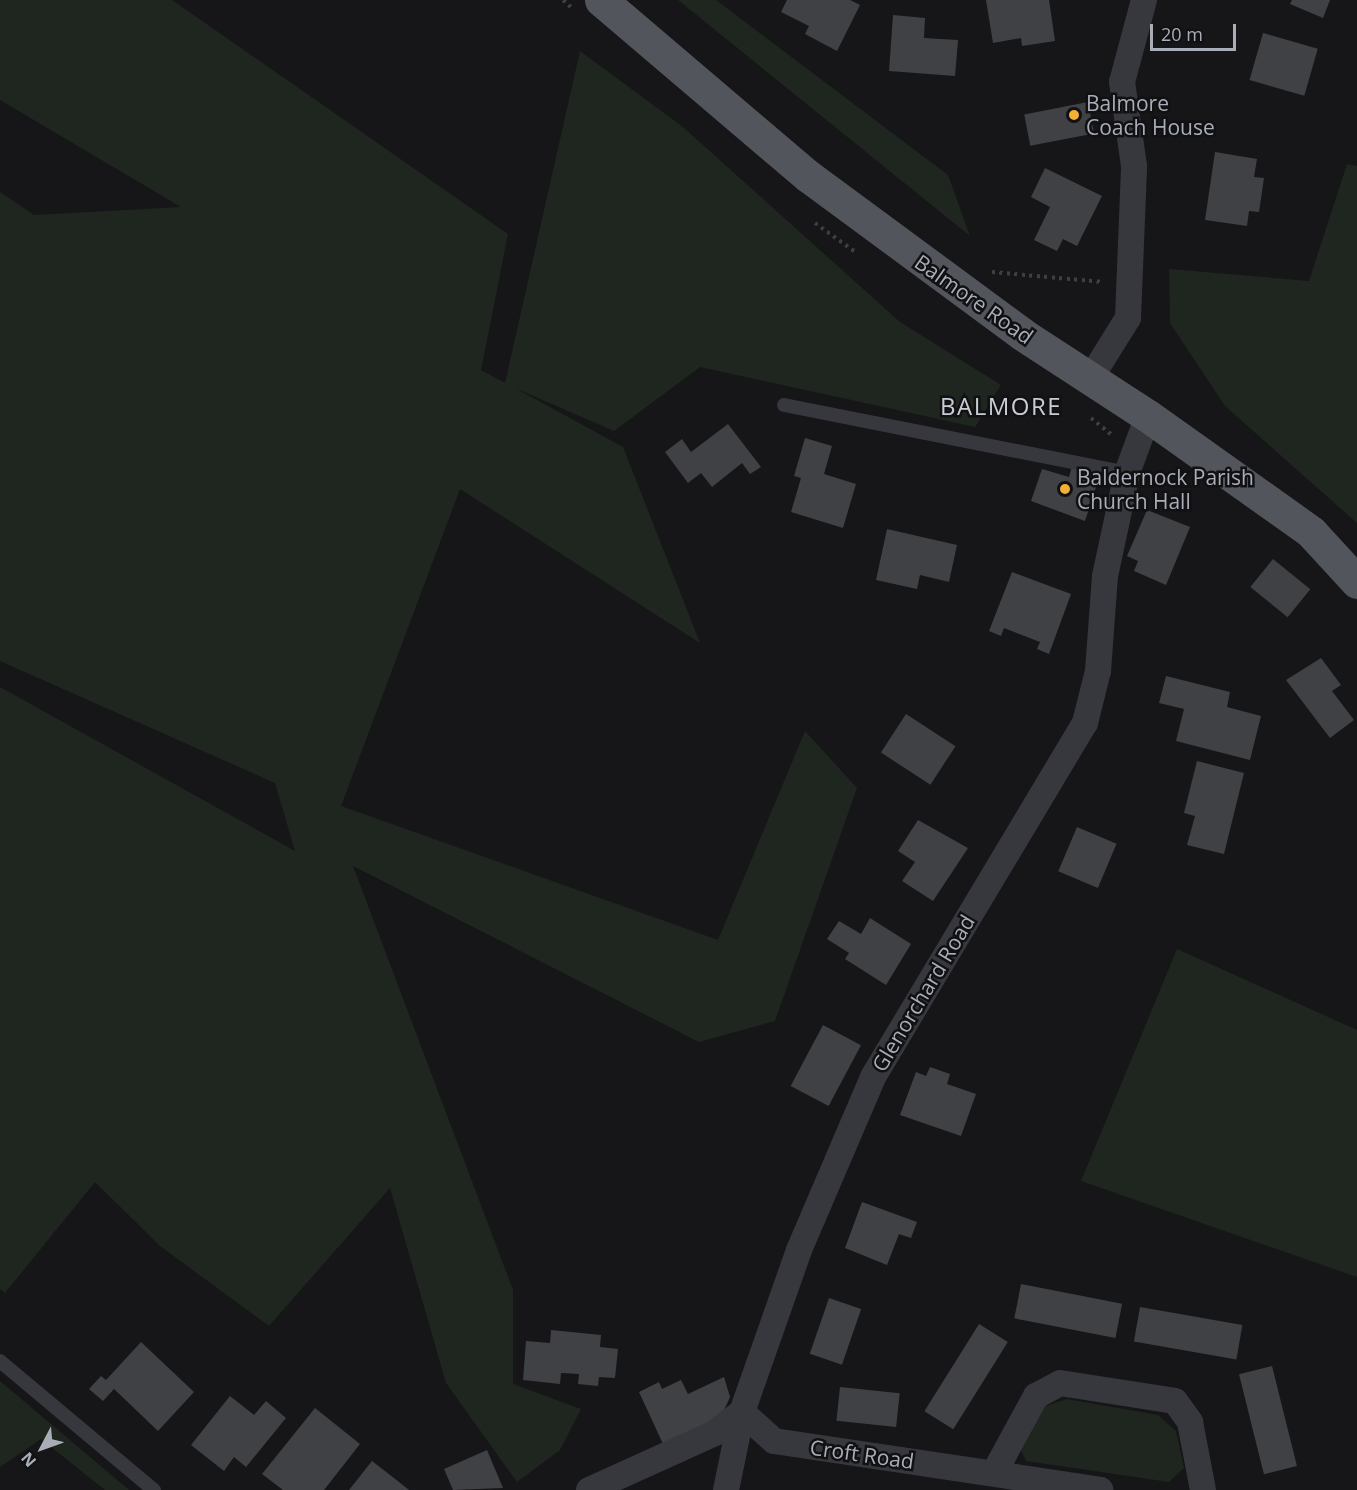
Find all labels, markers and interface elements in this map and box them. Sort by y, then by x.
scale bar [1153,12,1238,50]
text: 20 m [1161,22,1203,46]
place label: Balmore Coach House [1086,90,1215,140]
marker: Balmore Coach House [1067,108,1081,122]
street label: Balmore Road [910,249,1038,349]
district label: BALMORE [940,392,1062,420]
place label: Baldernock Parish Church Hall [1077,464,1254,514]
marker: Baldernock Parish Church Hall [1058,482,1072,496]
street label: Glenorchard Road [866,910,980,1076]
north arrow [12,1418,72,1478]
street label: Croft Road [808,1434,916,1474]
text: N [16,1448,41,1472]

